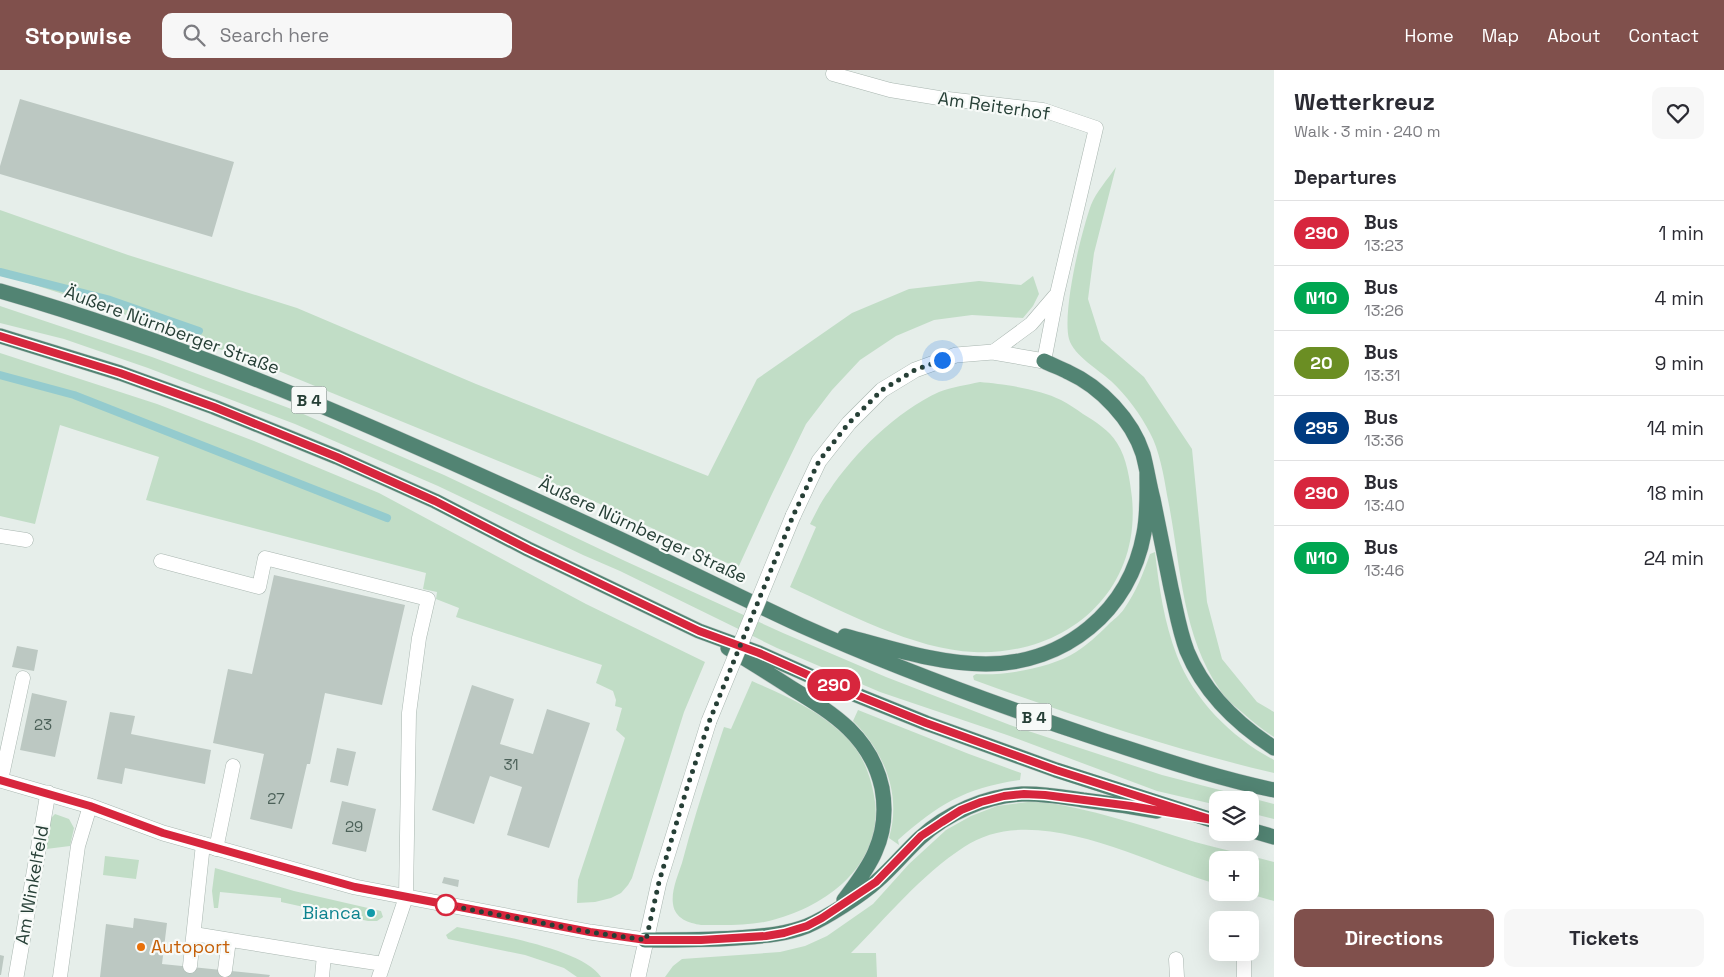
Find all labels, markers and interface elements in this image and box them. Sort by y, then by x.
search box [162,13,512,58]
text: Stopwise [25,20,132,51]
icon: search [180,21,208,49]
text: Search here [220,23,329,48]
text: Home [1405,24,1454,47]
text: Map [1482,24,1519,47]
text: About [1547,24,1601,47]
text: Contact [1629,24,1699,47]
street label: Am Reiterhof [937,86,1052,125]
text: Wetterkreuz [1294,86,1435,117]
button: heart [1652,87,1704,139]
text: Walk · 3 min · 240 m [1294,121,1441,142]
text: Departures [1294,165,1397,190]
text: Bus [1364,210,1398,235]
text: 290 [1305,221,1338,244]
text: 1 min [1659,221,1704,246]
text: 13:23 [1364,235,1404,256]
text: Bus [1364,275,1398,300]
street label: Äußere Nürnberger Straße [61,280,283,379]
text: N10 [1306,286,1337,309]
text: 4 min [1655,286,1704,311]
text: 13:26 [1364,300,1404,321]
text: Bus [1364,340,1398,365]
your location [930,348,955,373]
text: 20 [1310,351,1333,374]
text: 9 min [1655,351,1704,376]
text: 13:31 [1364,365,1401,386]
road number: B 4 [292,386,326,414]
text: Bus [1364,405,1398,430]
text: 295 [1305,416,1338,439]
text: 14 min [1647,416,1704,441]
text: 13:36 [1364,430,1404,451]
text: Bus [1364,470,1398,495]
street label: Äußere Nürnberger Straße [535,471,751,588]
text: 290 [1305,481,1338,504]
text: 18 min [1647,481,1704,506]
text: 13:40 [1364,495,1405,516]
text: Bus [1364,535,1398,560]
text: N10 [1306,546,1337,569]
text: 24 min [1644,546,1704,571]
text: 13:46 [1364,560,1404,581]
line badge: 290 [805,669,863,701]
text: 290 [817,673,851,696]
road number: B 4 [1016,704,1052,730]
house number: 23 [34,715,52,734]
house number: 31 [503,755,519,774]
house number: 27 [267,789,285,808]
map controls [1209,791,1259,961]
button: layers [1209,791,1259,841]
house number: 29 [345,817,363,836]
street label: Am Winkelfeld [10,823,53,946]
button: + [1209,851,1259,901]
unlabelled marker [435,894,457,916]
place label: Bianca [302,901,361,924]
marker: Bianca [365,907,377,919]
button: Directions [1294,909,1494,967]
button: Tickets [1504,909,1704,967]
button: − [1209,911,1259,961]
place label: Autoport [151,935,230,958]
marker: Autoport [135,941,147,953]

